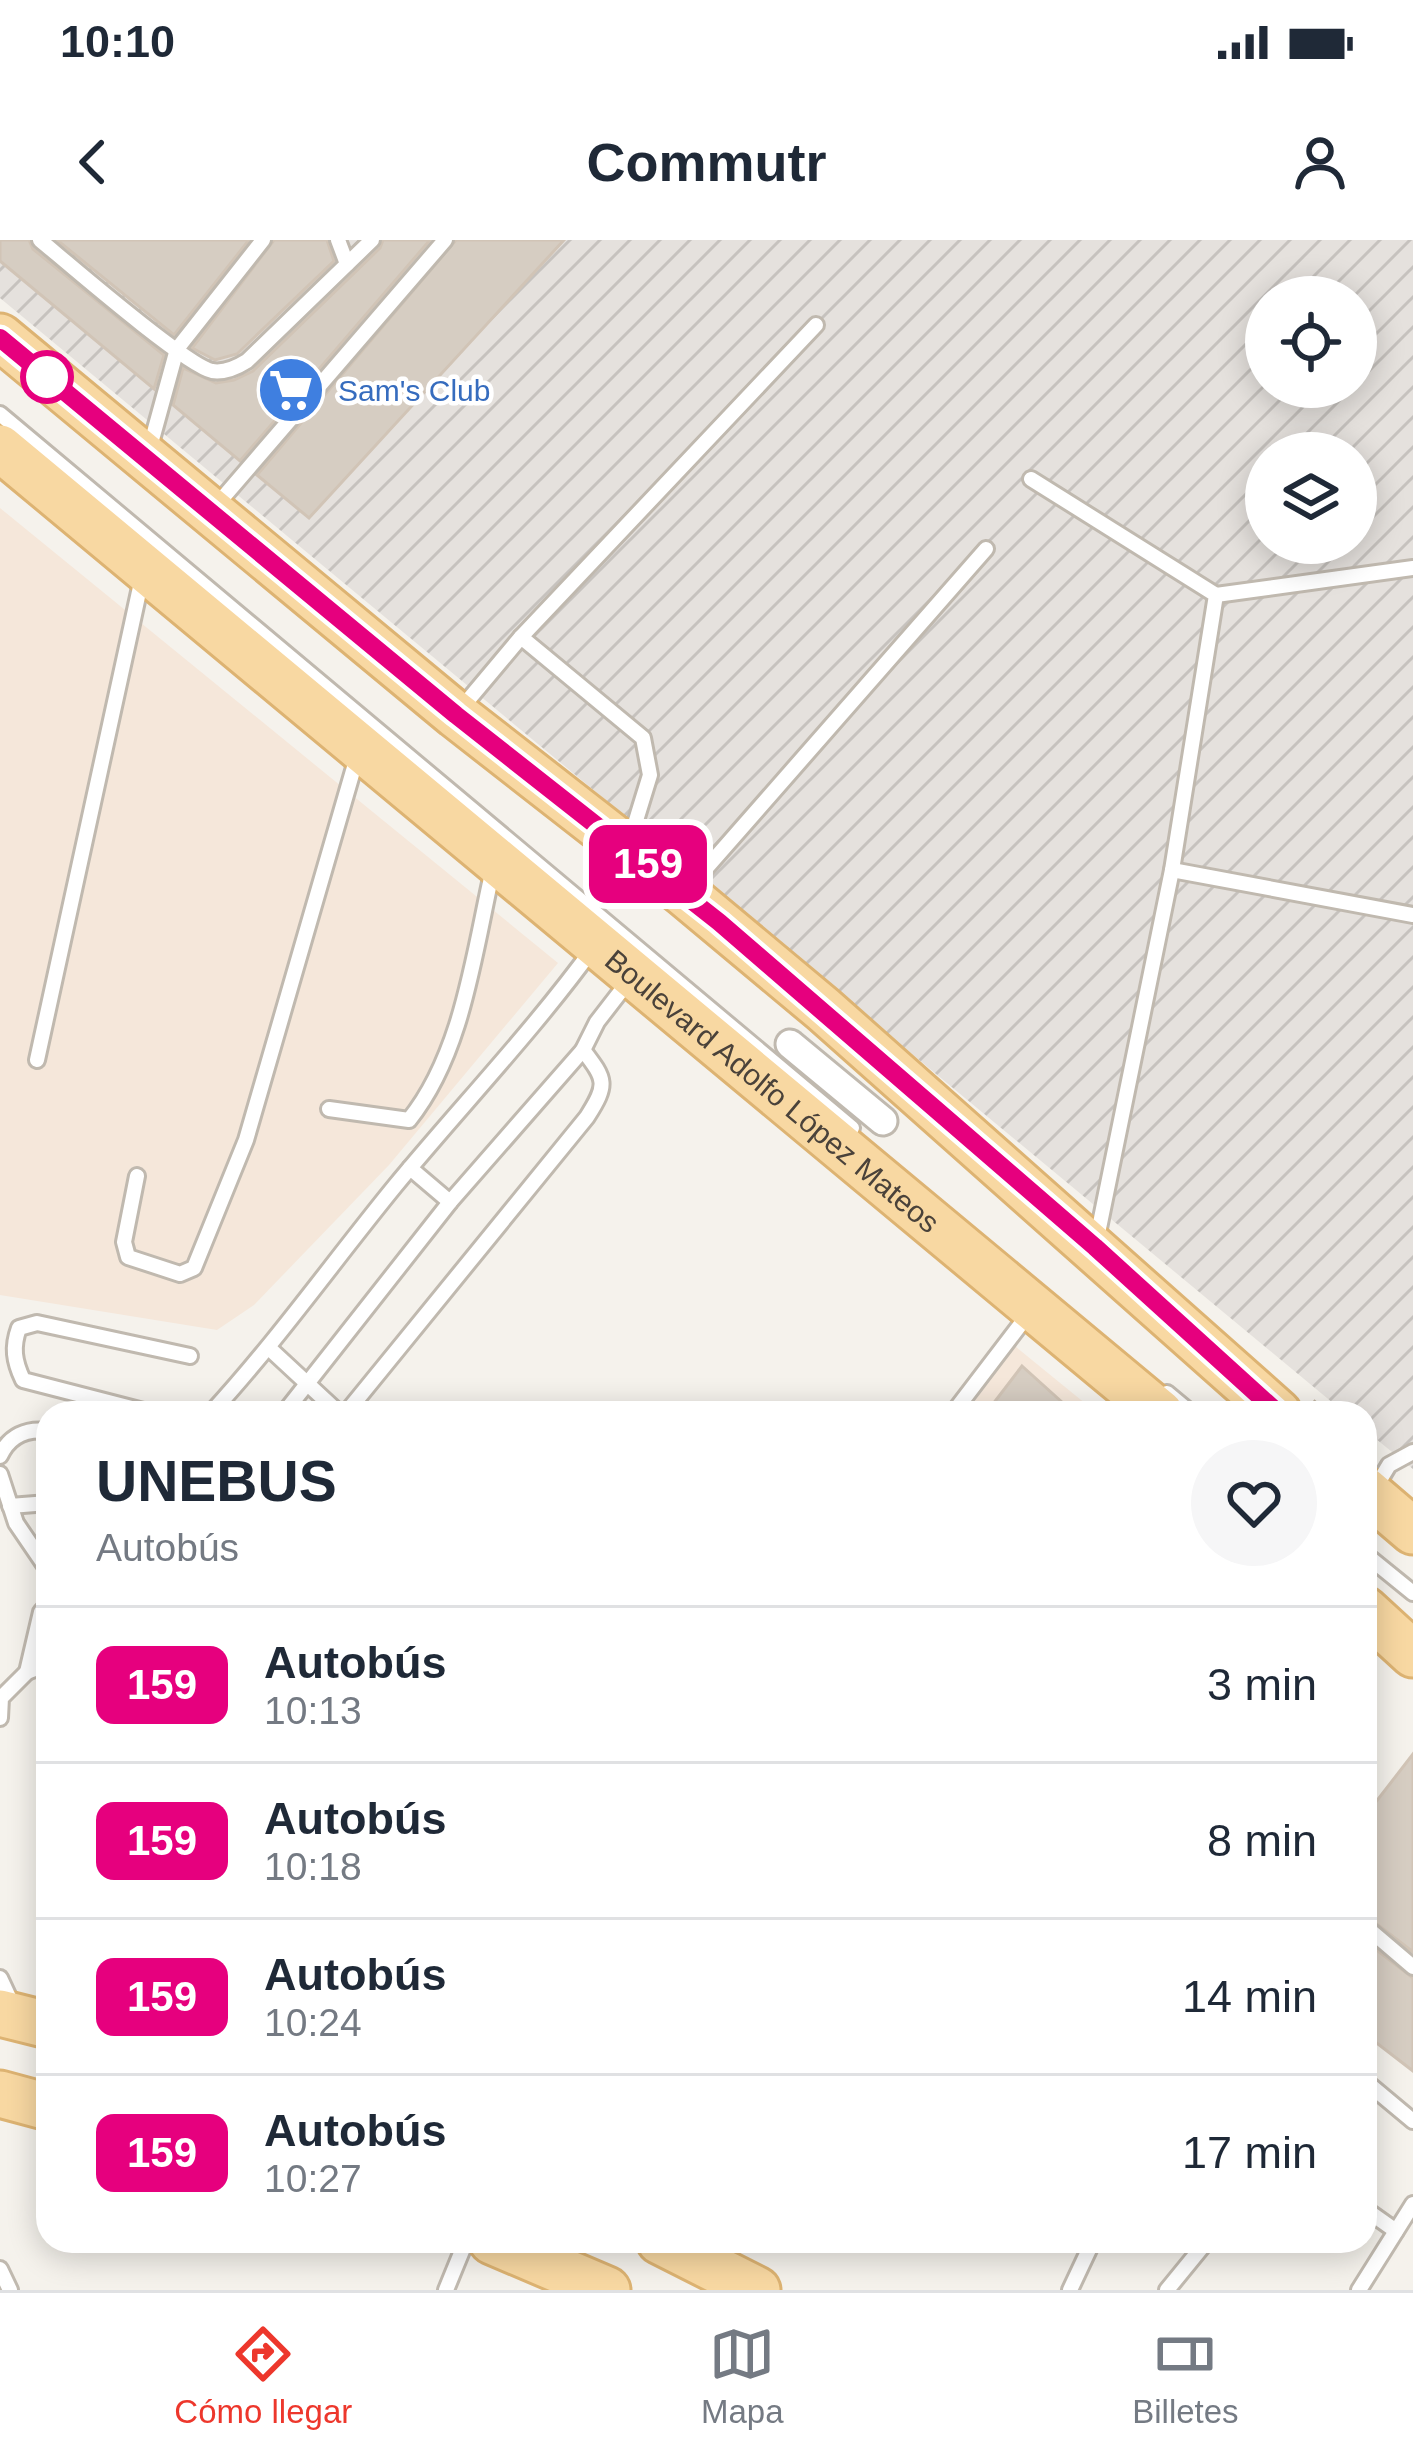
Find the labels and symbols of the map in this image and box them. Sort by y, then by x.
unlabelled marker [22,352,72,402]
supermarket icon: Sam's Club [256,355,326,425]
place label: Sam's Club [338,374,490,407]
line badge: 159 [579,825,717,903]
street label: Boulevard Adolfo López Mateos [599,943,946,1239]

